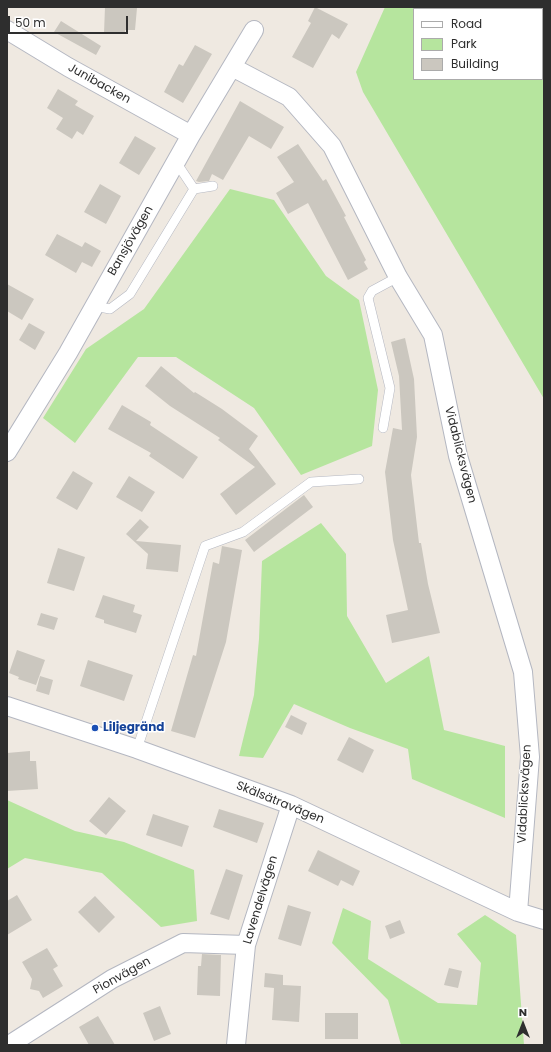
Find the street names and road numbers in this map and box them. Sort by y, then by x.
street label: Junibacken [65,61,133,107]
street label: Bansjövägen [105,204,157,278]
street label: Vidablicksvägen [441,405,479,505]
street label: Vidablicksvägen [515,744,535,844]
street label: Skälsätravägen [234,779,326,827]
street label: Lavendelvägen [241,854,281,946]
street label: Pionvägen [91,954,153,998]

